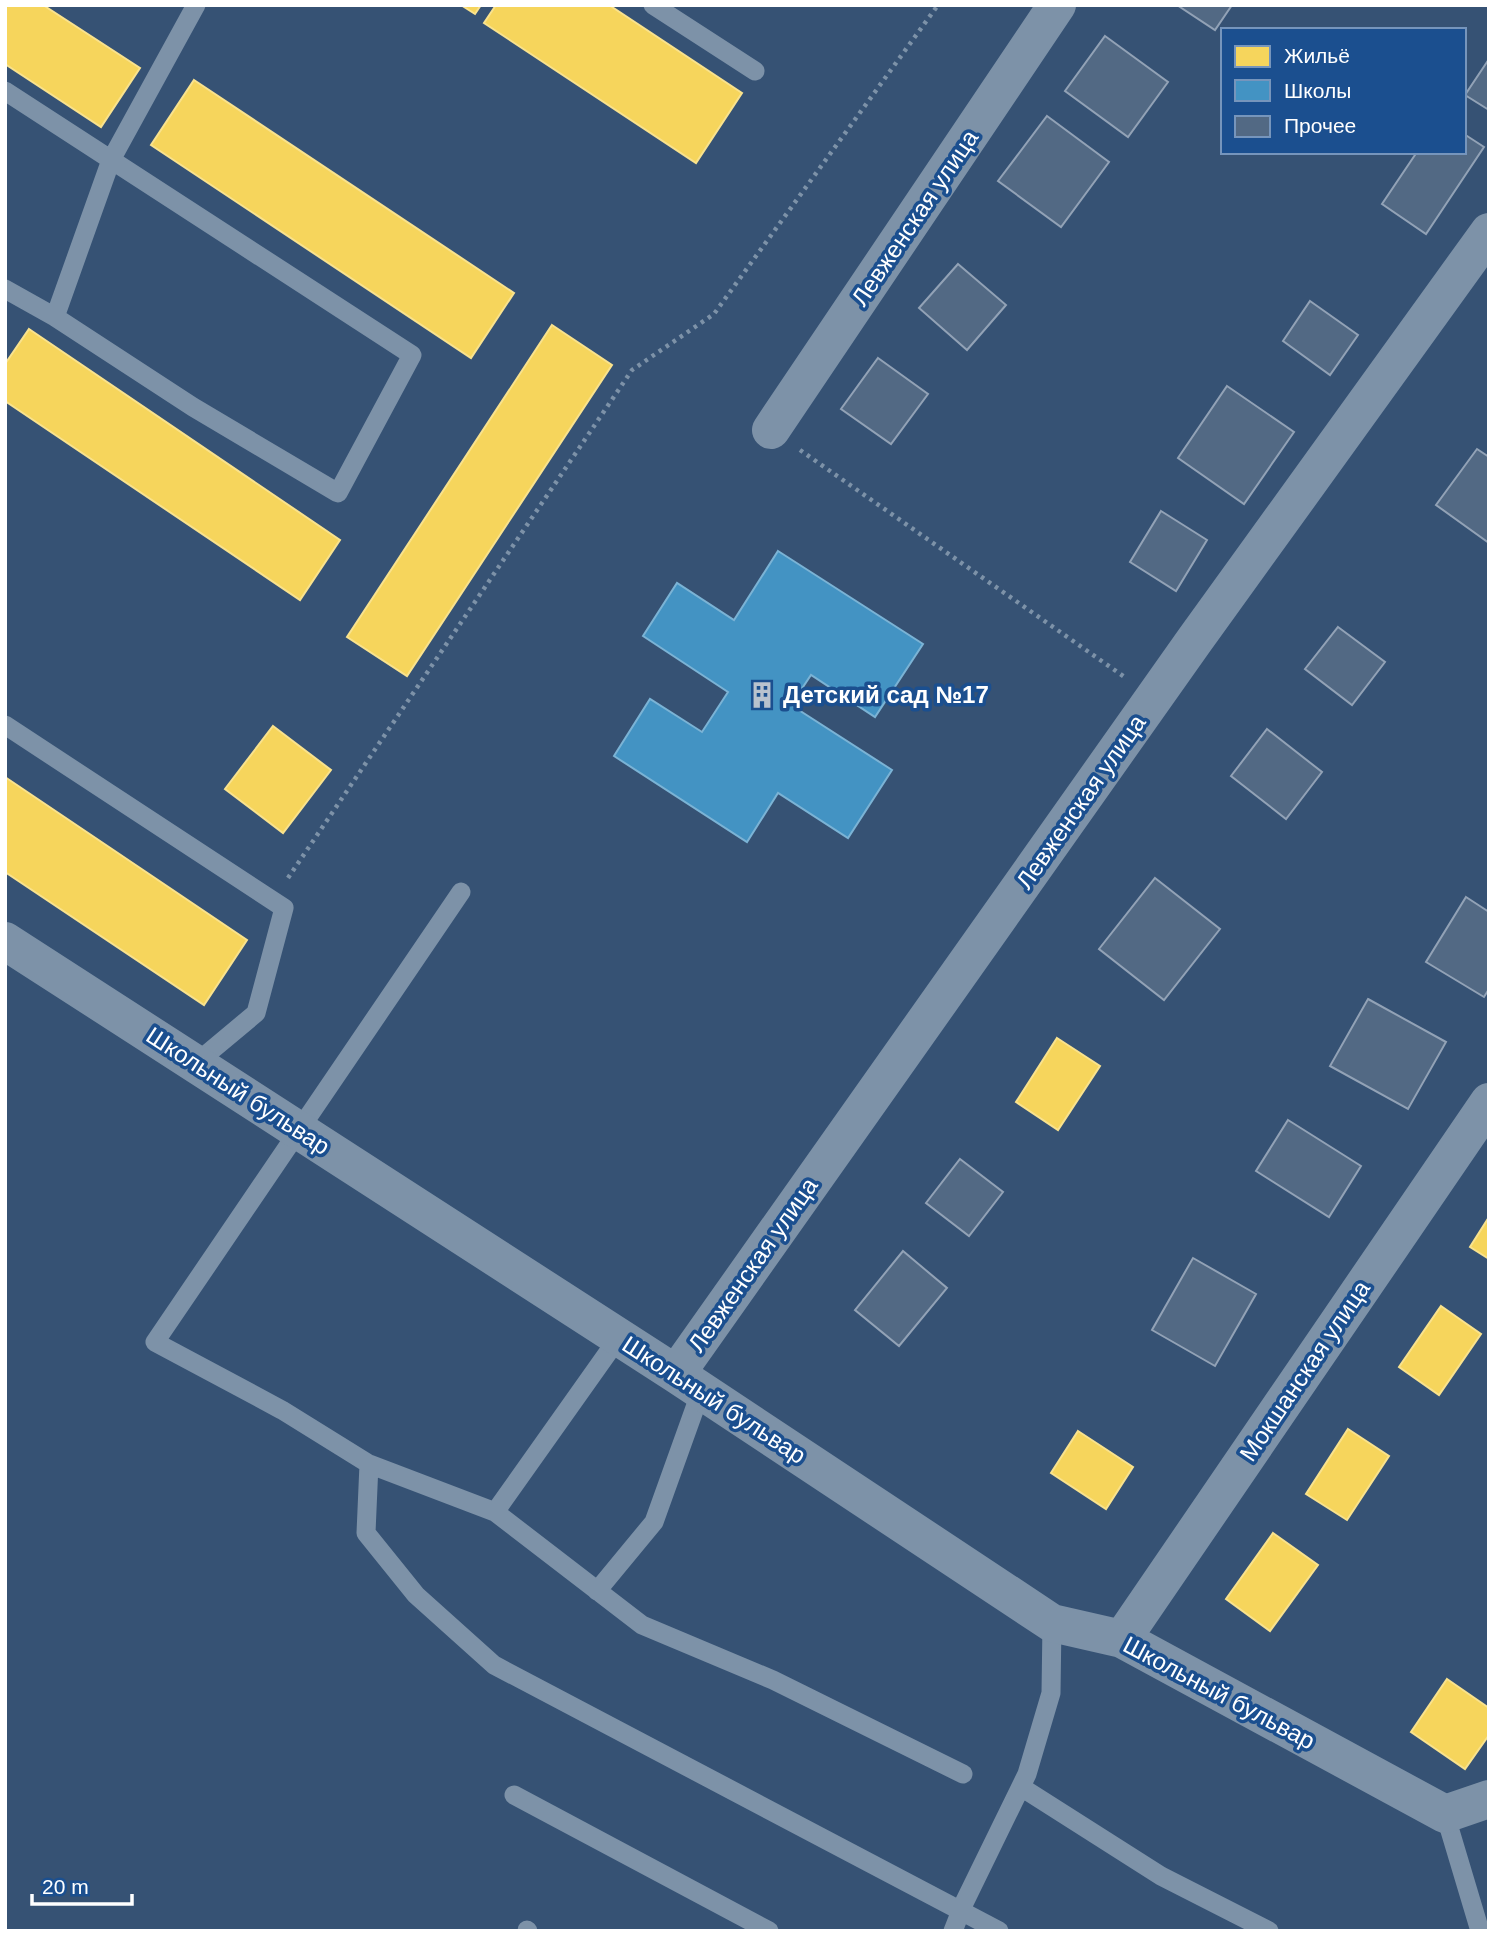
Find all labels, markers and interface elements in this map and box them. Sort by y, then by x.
legend [1221,28,1466,154]
text: Жильё [1284,44,1350,67]
text: Школы [1284,79,1351,102]
text: Прочее [1284,114,1356,137]
street label: Левженская улица [846,124,984,311]
building icon: Детский сад №17 [747,680,777,710]
place label: Детский сад №17 [783,681,989,708]
street label: Левженская улица [1010,709,1151,894]
street label: Школьный бульвар [142,1021,335,1160]
street label: Левженская улица [682,1172,823,1357]
street label: Мокшанская улица [1234,1275,1375,1466]
street label: Школьный бульвар [618,1330,811,1469]
street label: Школьный бульвар [1119,1631,1320,1754]
scale bar [32,1862,131,1906]
text: 20 m [42,1875,89,1898]

